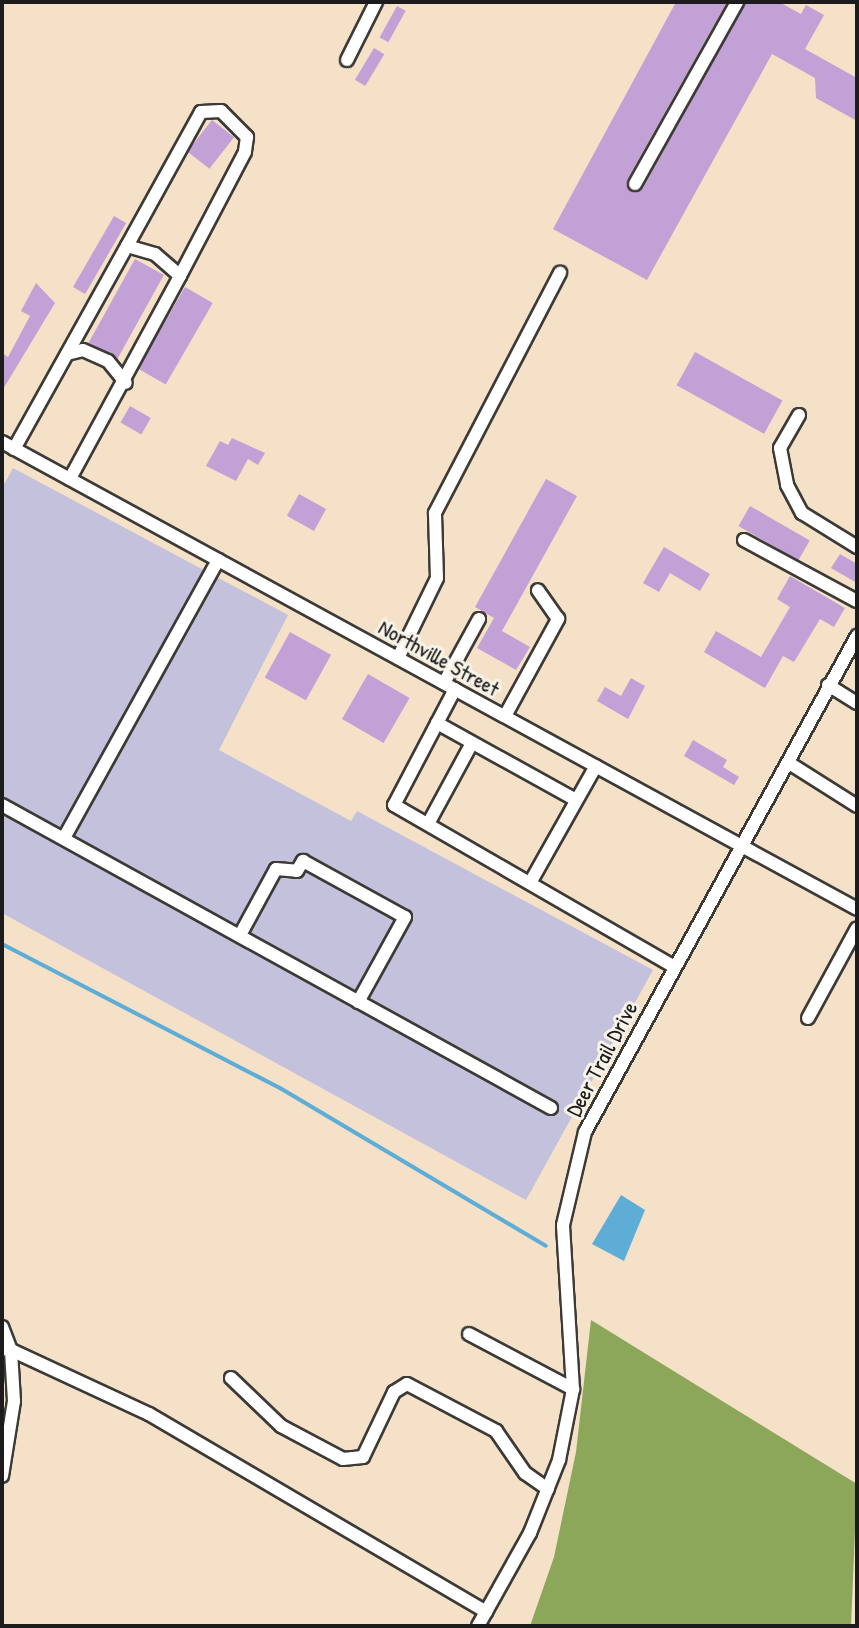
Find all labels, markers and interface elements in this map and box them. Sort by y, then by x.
street label: Northville Street [374,614,504,702]
street label: Deer Trail Drive [561,997,643,1121]

